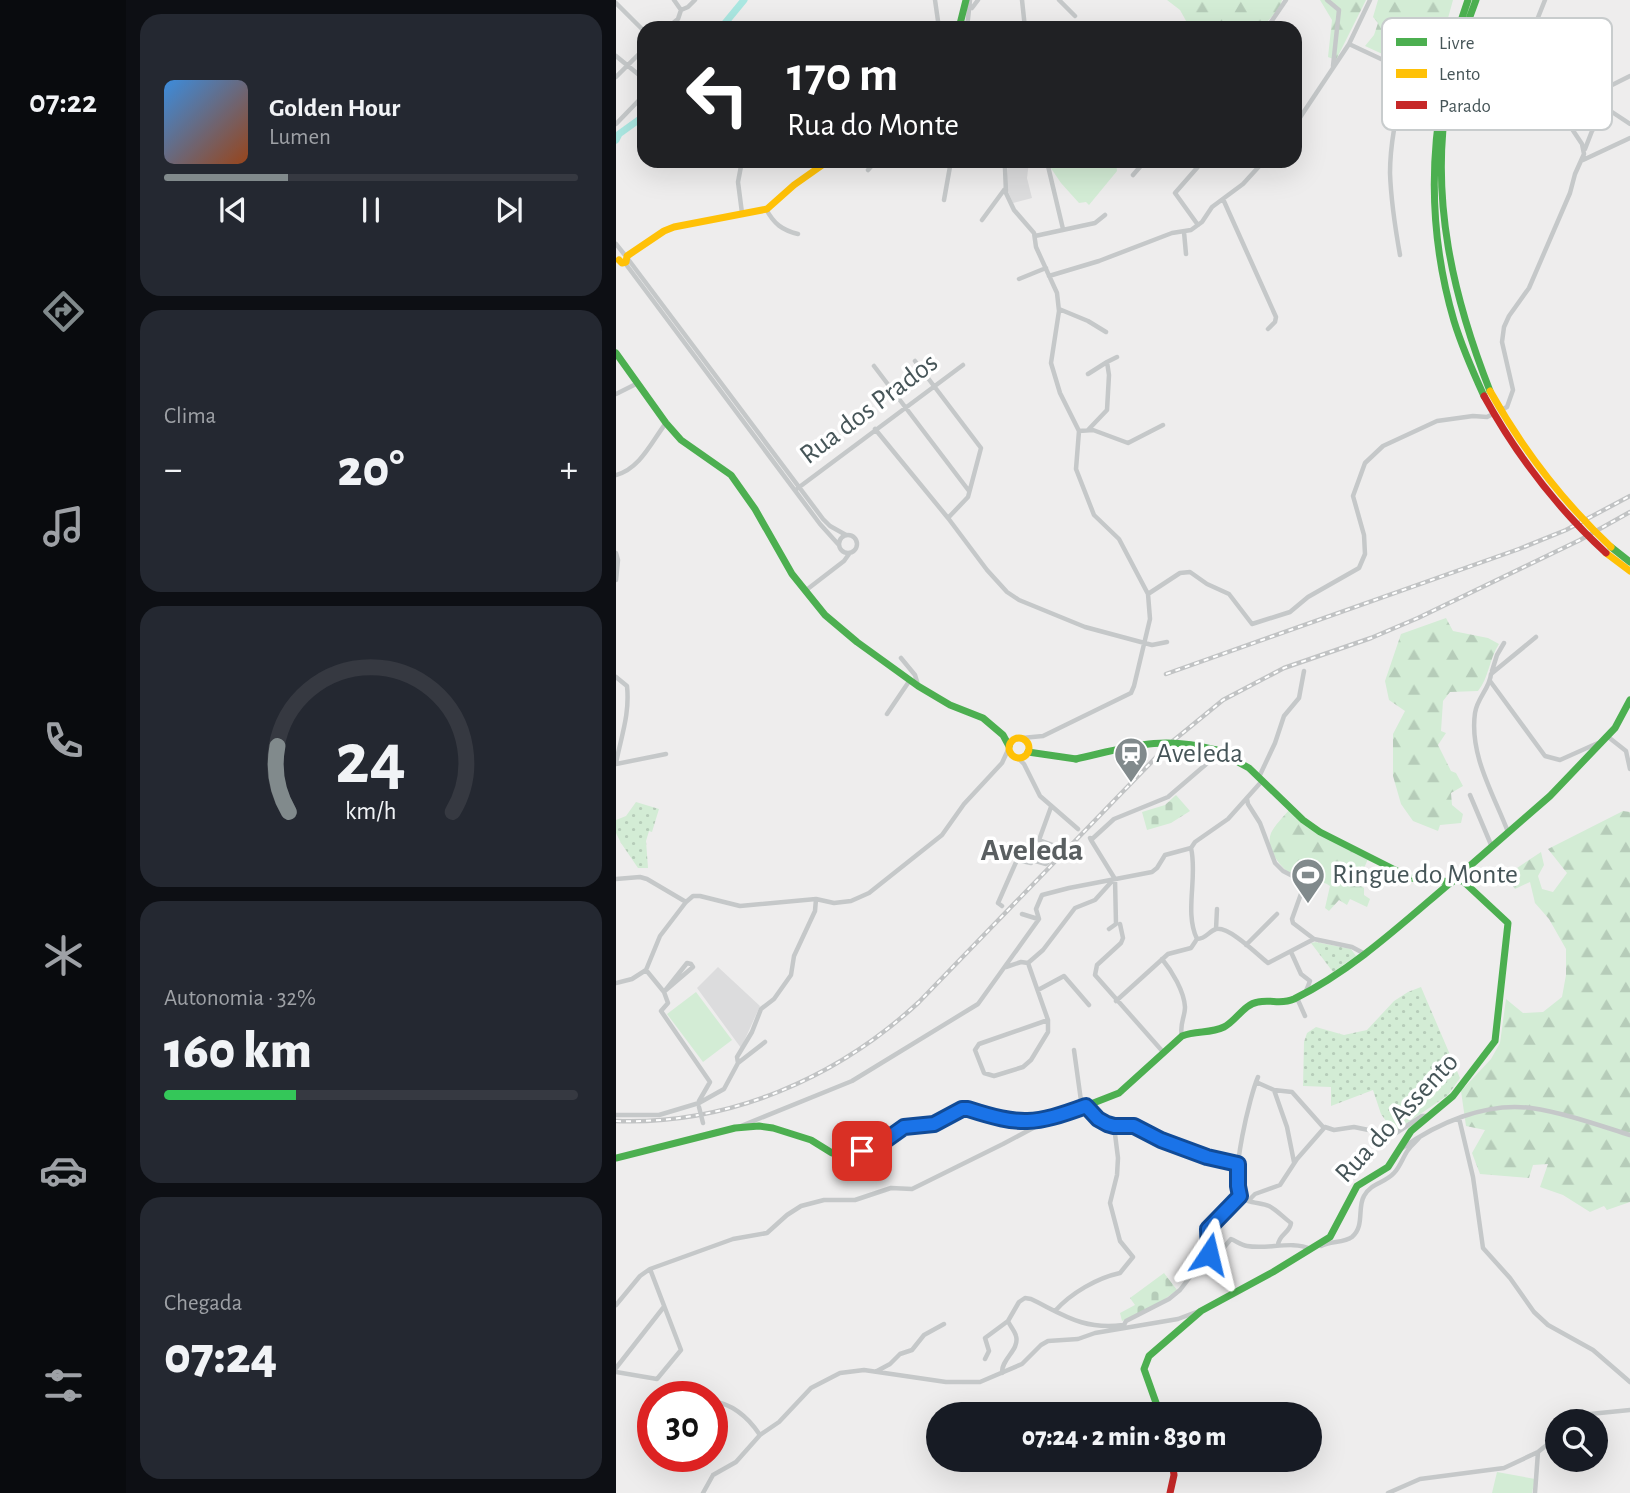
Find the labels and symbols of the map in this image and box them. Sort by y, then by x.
legend [1382,18,1612,130]
text: Livre [1439,34,1474,53]
text: Lento [1439,65,1480,84]
text: Parado [1439,97,1491,116]
street label: Rua dos Prados [795,348,943,470]
station icon: Aveleda [1112,735,1150,784]
place label: Aveleda [1156,740,1243,768]
district label: Aveleda [980,834,1084,866]
sports icon: Ringue do Monte [1289,856,1327,905]
place label: Ringue do Monte [1332,861,1518,889]
street label: Rua do Assento [1330,1048,1464,1188]
pin [832,1121,892,1181]
position arrow [1172,1217,1246,1291]
speed limit sign: 30 [637,1381,728,1472]

